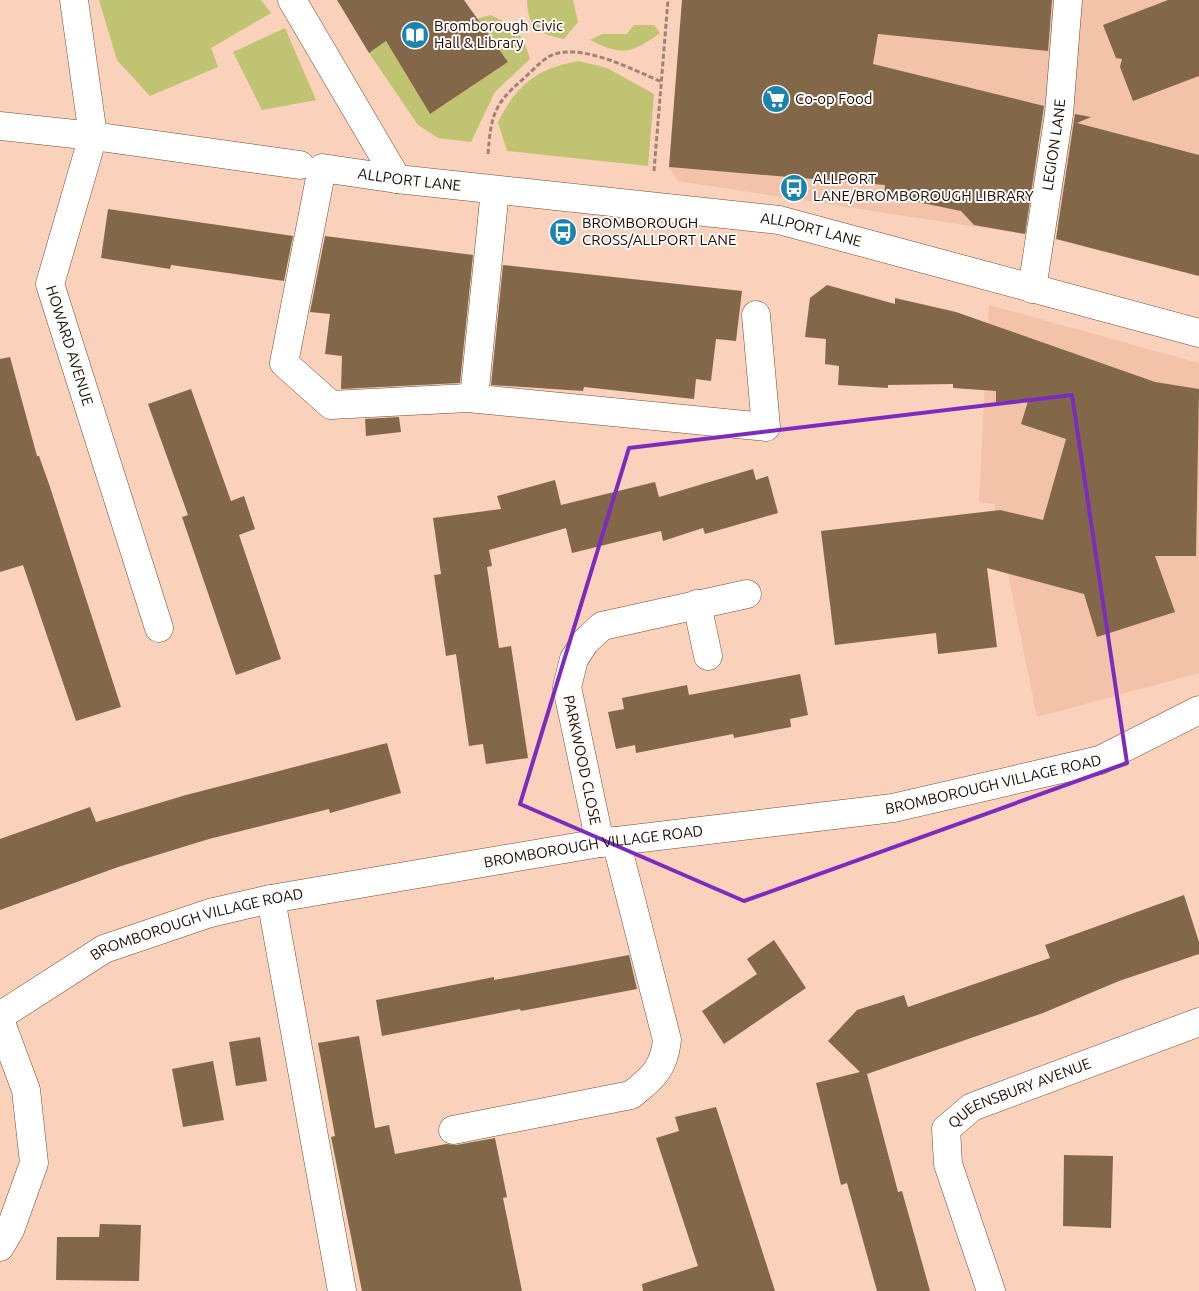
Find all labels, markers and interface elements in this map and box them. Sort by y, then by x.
place label: Bromborough Civic Hall & Library [434,17,563,51]
library icon: Bromborough Civic Hall & Library [400,20,430,50]
supermarket icon: Co-op Food [761,84,791,114]
place label: Co-op Food [795,90,873,107]
street label: LEGION LANE [1038,98,1068,192]
street label: ALLPORT LANE [357,164,462,194]
place label: ALLPORT LANE/BROMBOROUGH LIBRARY [813,170,1034,204]
bus stop icon: ALLPORT LANE/BROMBOROUGH LIBRARY [779,173,809,203]
street label: ALLPORT LANE [760,209,864,250]
place label: BROMBOROUGH CROSS/ALLPORT LANE [582,214,736,248]
bus stop icon: BROMBOROUGH CROSS/ALLPORT LANE [548,217,578,247]
street label: HOWARD AVENUE [43,283,97,408]
street label: PARKWOOD CLOSE [560,693,605,826]
street label: BROMBOROUGH VILLAGE ROAD [884,751,1103,817]
street label: BROMBOROUGH VILLAGE ROAD [482,822,704,871]
street label: BROMBOROUGH VILLAGE ROAD [87,885,304,964]
street label: QUEENSBURY AVENUE [944,1054,1093,1132]

